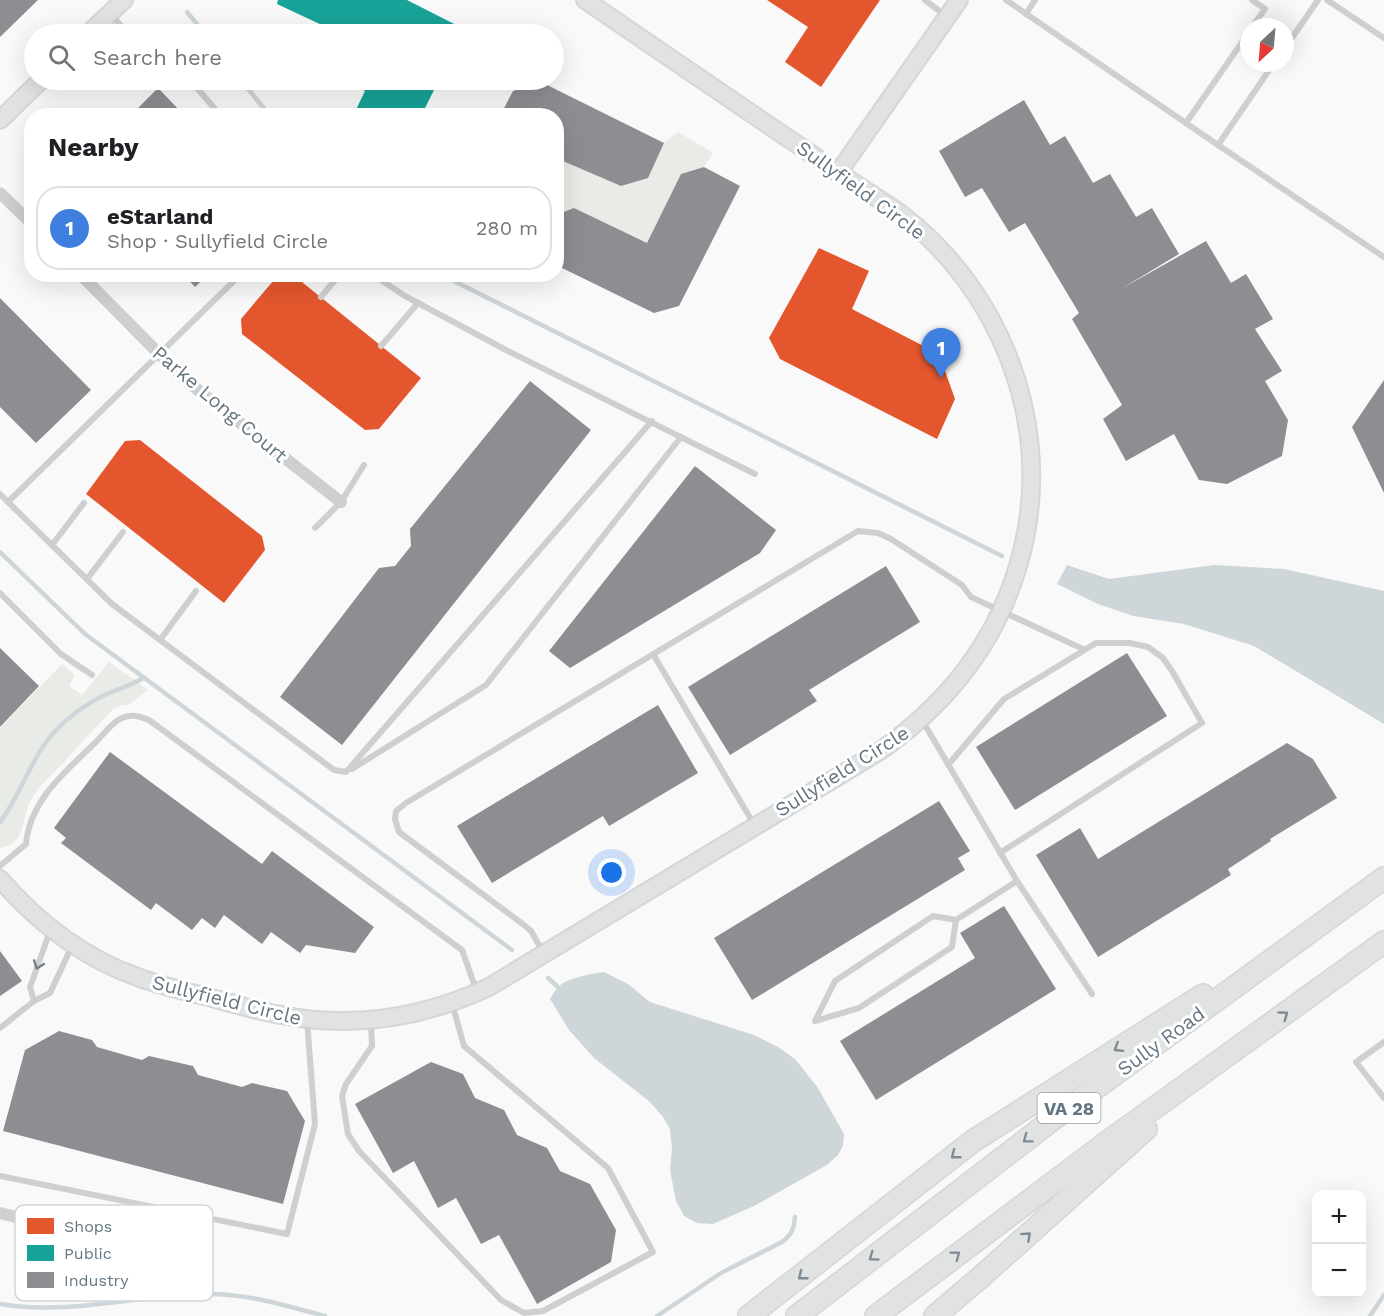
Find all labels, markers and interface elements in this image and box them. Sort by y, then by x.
north arrow [1240,18,1294,72]
search box [24,24,564,90]
icon: search [45,41,78,74]
text: Search here [93,45,222,70]
text: Nearby [48,132,139,162]
street label: Sullyfield Circle [792,135,930,245]
text: eStarland [107,204,213,229]
text: 1 [65,216,74,240]
text: 280 m [476,216,538,240]
text: Shop · Sullyfield Circle [107,229,328,253]
pin: 1 [922,328,960,378]
street label: Parke Long Court [148,341,293,468]
street label: Sullyfield Circle [771,720,913,822]
your location [597,858,626,887]
one-way arrow [33,959,45,970]
street label: Sullyfield Circle [150,970,304,1030]
street label: Sully Road [1113,1001,1209,1081]
one-way arrow [1277,1011,1288,1022]
one-way arrow [1114,1041,1124,1053]
road number: VA 28 [1038,1093,1100,1123]
one-way arrow [1023,1131,1034,1142]
one-way arrow [951,1148,962,1159]
map controls [1312,1190,1366,1298]
button: + [1312,1190,1366,1244]
legend [15,1205,213,1301]
text: Shops [64,1217,112,1236]
one-way arrow [1020,1232,1031,1243]
text: Public [64,1244,112,1263]
button: − [1312,1244,1366,1298]
one-way arrow [868,1250,879,1261]
one-way arrow [949,1251,960,1262]
one-way arrow [797,1268,808,1279]
text: Industry [64,1271,129,1290]

